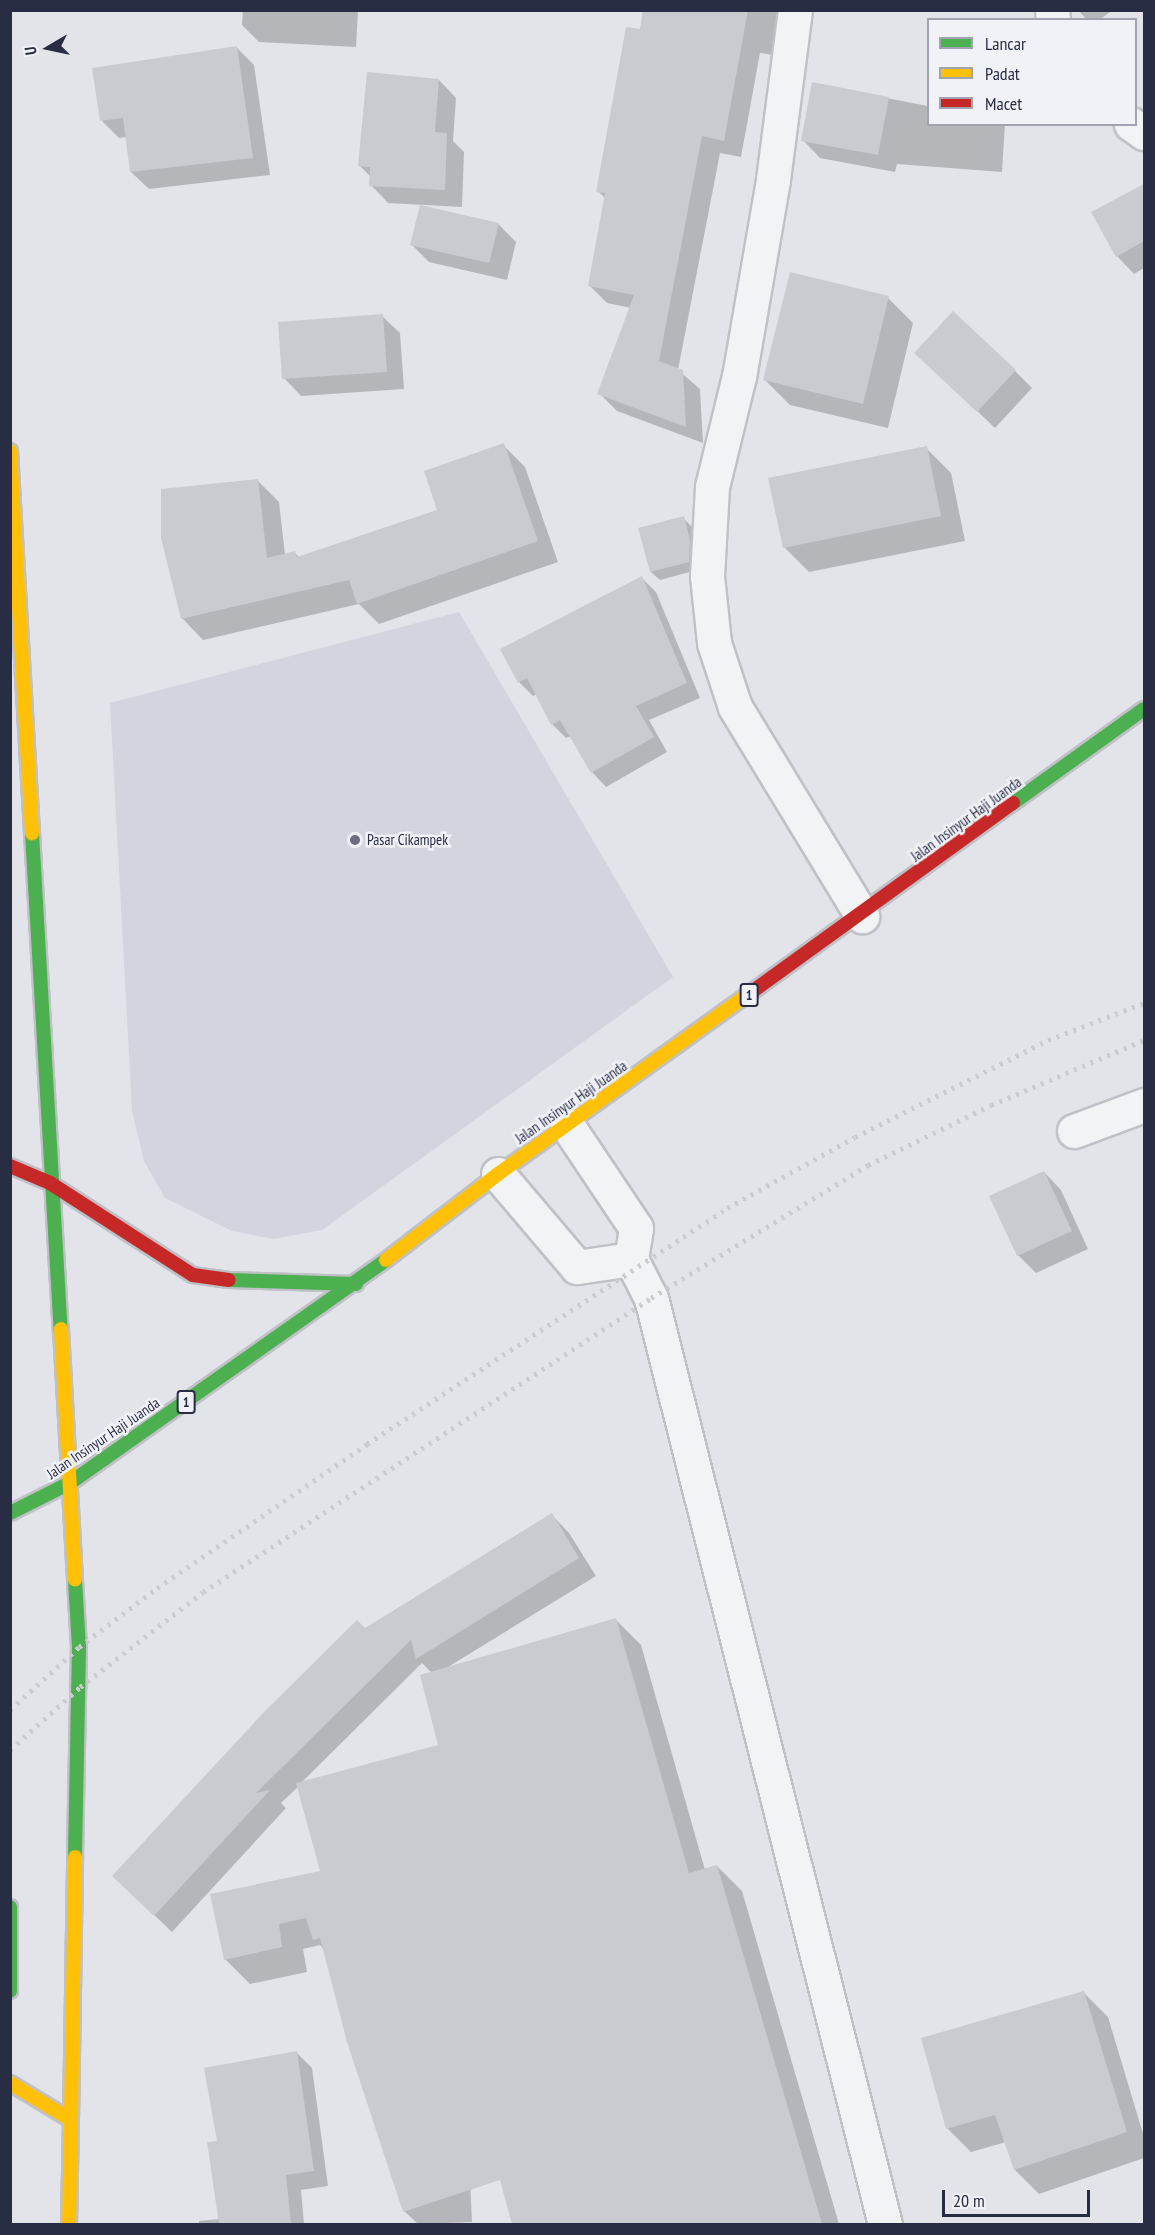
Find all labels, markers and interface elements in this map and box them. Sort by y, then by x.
north arrow [18,18,78,78]
legend [927,18,1137,126]
text: Lancar [985,32,1026,55]
text: U [20,45,41,56]
text: Padat [985,62,1020,85]
text: Macet [985,92,1022,115]
street label: Jalan Insinyur Haji Juanda [907,773,1025,865]
place label: Pasar Cikampek [367,831,448,849]
marker: Pasar Cikampek [348,833,362,847]
road number: 1 [738,984,760,1006]
street label: Jalan Insinyur Haji Juanda [512,1057,630,1147]
road number: 1 [176,1391,196,1413]
street label: Jalan Insinyur Haji Juanda [43,1394,163,1482]
scale bar [945,2178,1094,2216]
text: 20 m [953,2189,985,2212]

